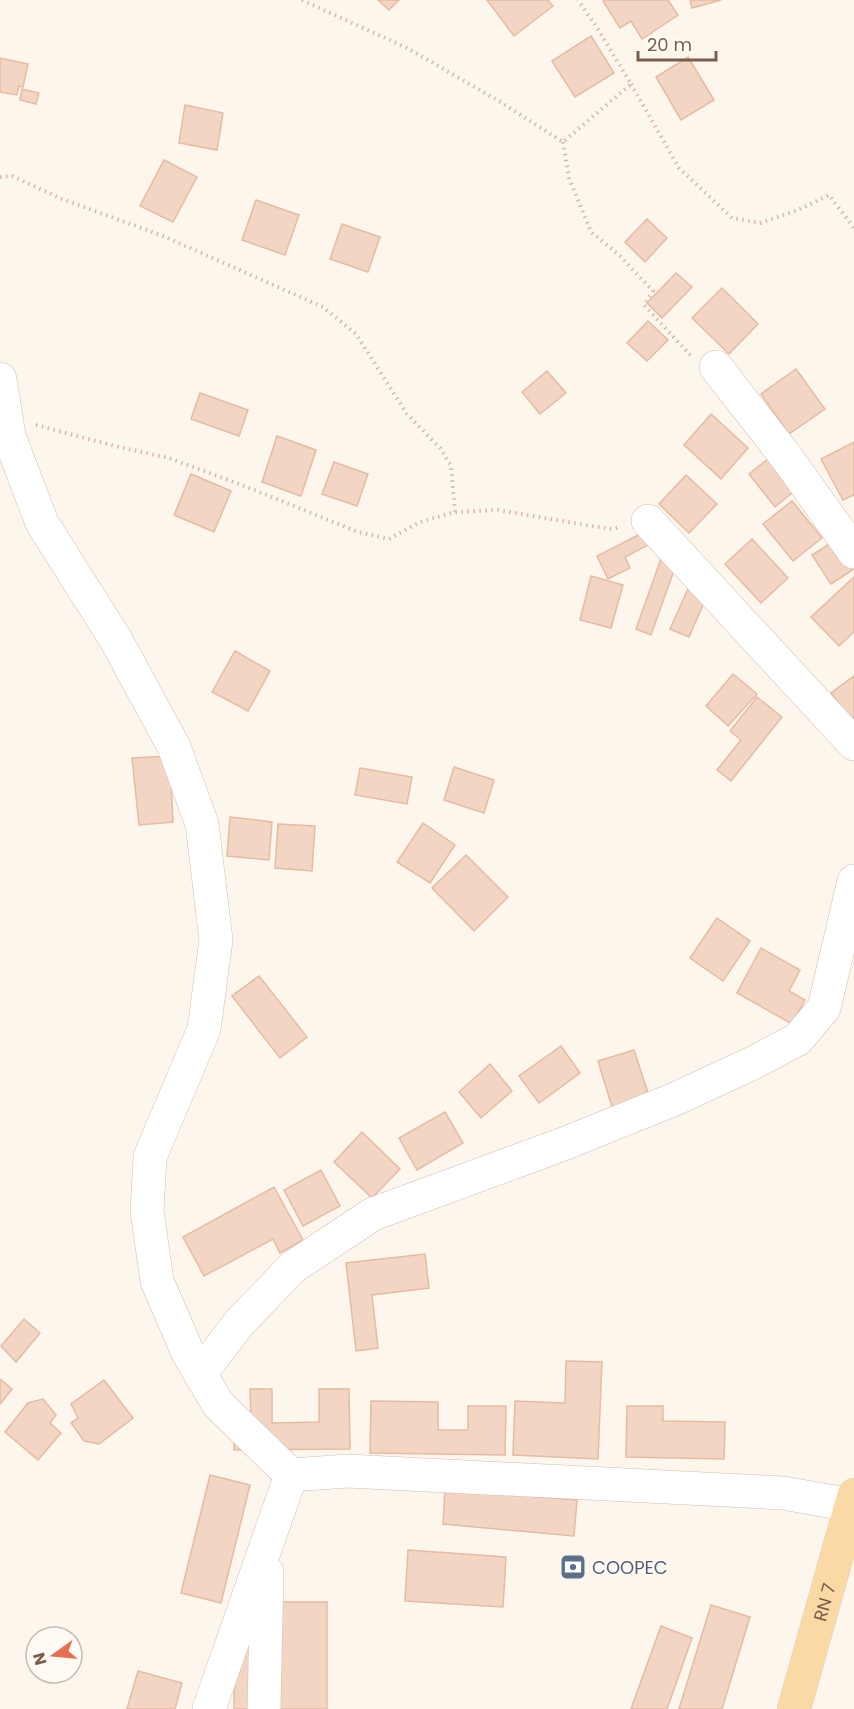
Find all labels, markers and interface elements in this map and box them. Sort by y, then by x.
scale bar [638,24,716,62]
text: 20 m [647,32,692,57]
bank icon: COOPEC [558,1552,588,1582]
place label: COOPEC [592,1555,668,1580]
street label: RN 7 [807,1580,841,1624]
north arrow [24,1625,84,1685]
text: N [27,1650,53,1668]

